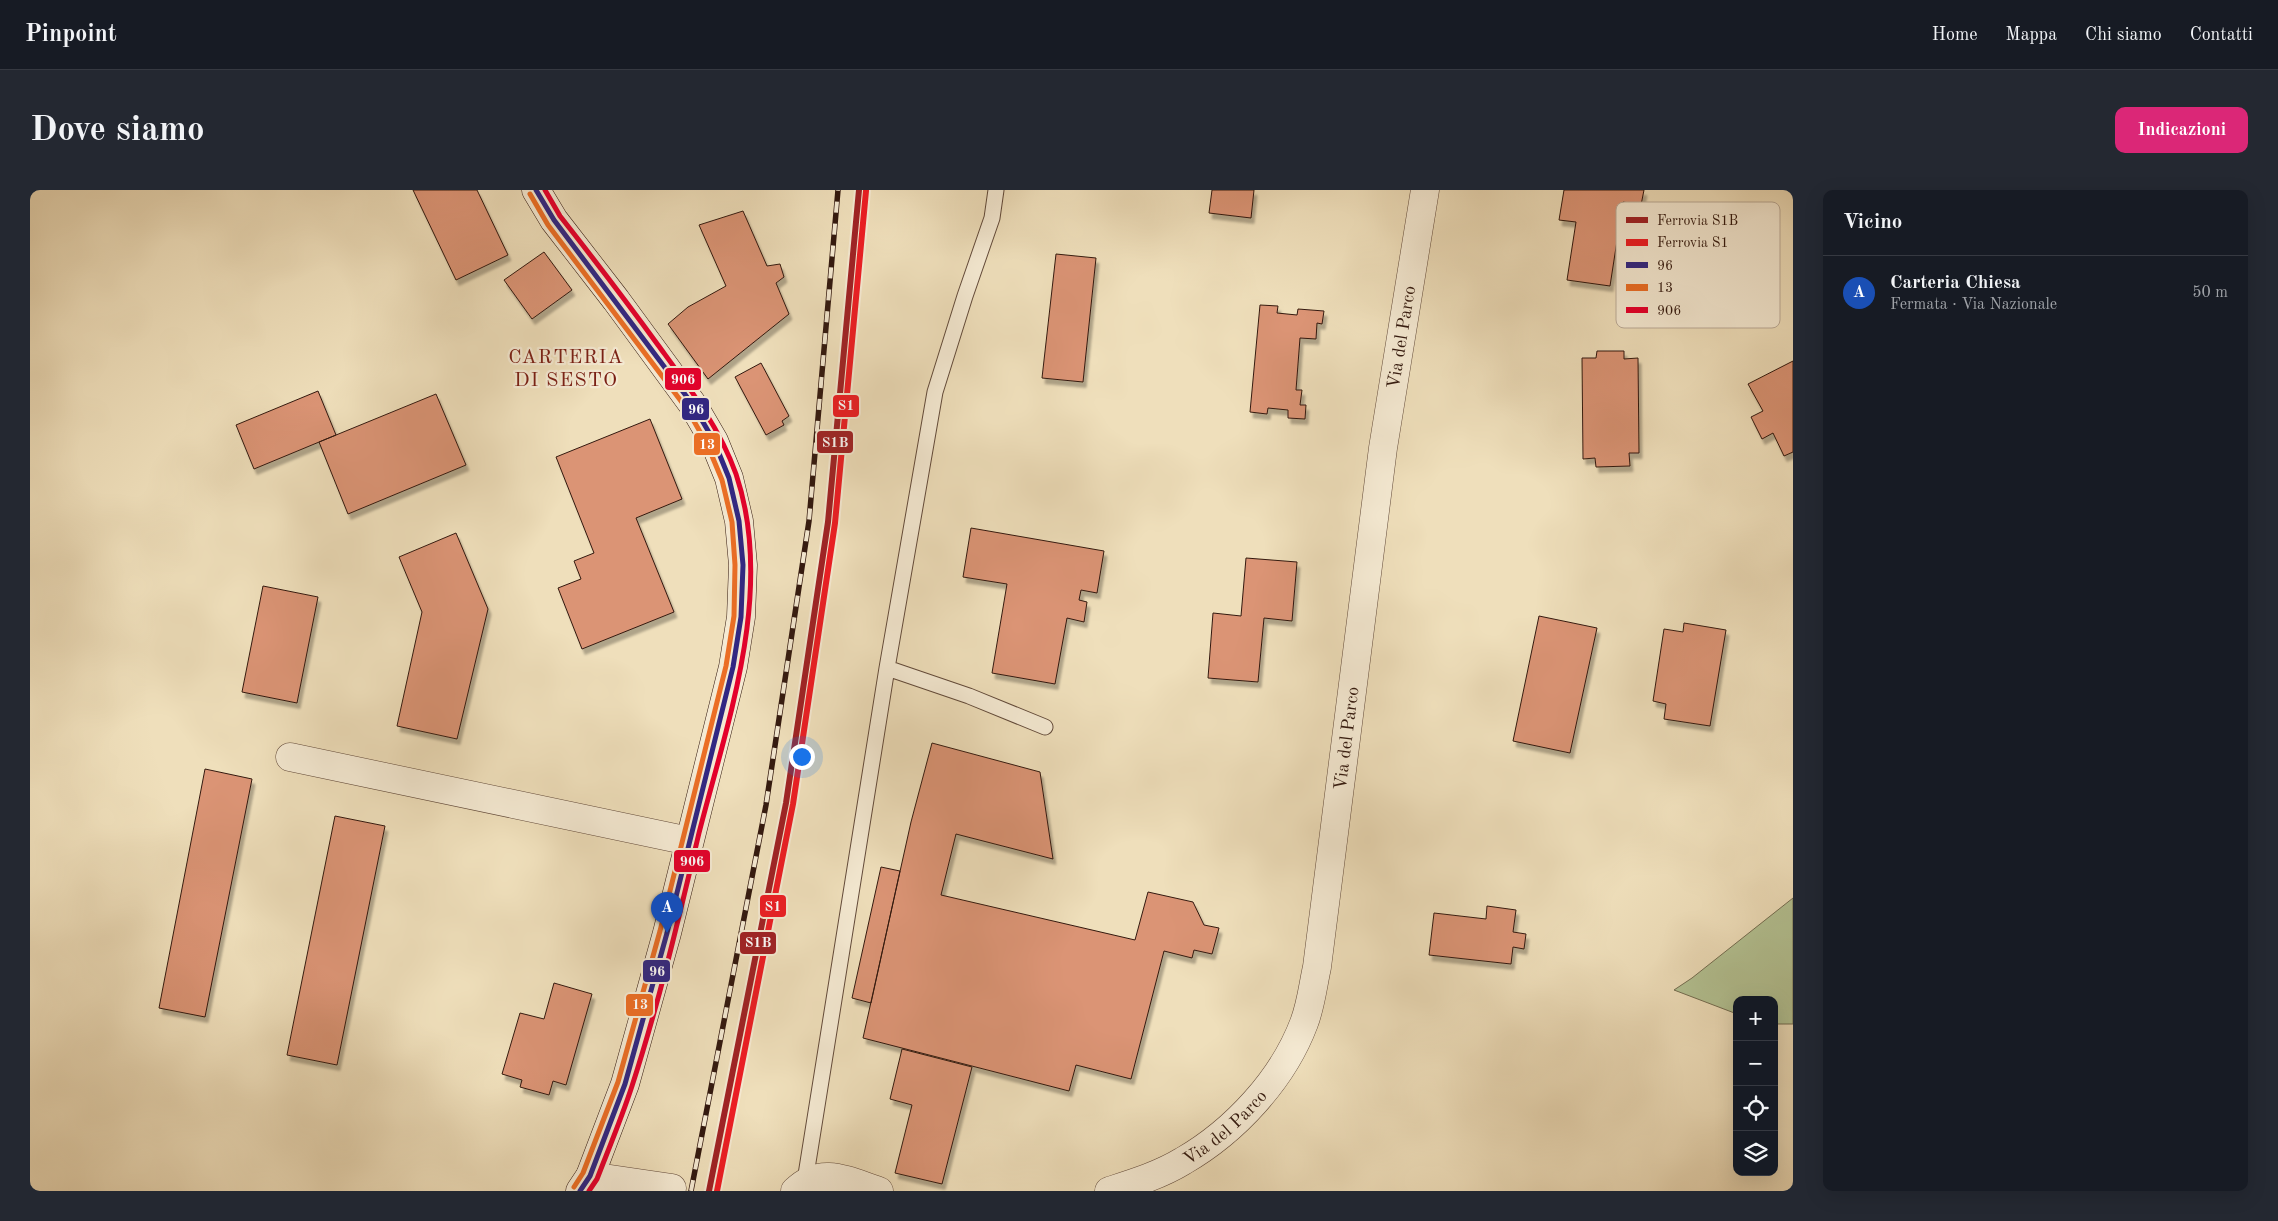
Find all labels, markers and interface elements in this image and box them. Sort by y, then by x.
text: Pinpoint [25,23,117,47]
text: Home [1932,26,1978,44]
text: Mappa [2006,26,2057,44]
text: Chi siamo [2085,26,2162,44]
text: Contatti [2190,26,2253,44]
button: Indicazioni [2115,107,2248,153]
text: Dove siamo [30,113,205,148]
legend [1616,202,1780,328]
text: Vicino [1843,212,1902,233]
text: Ferrovia S1B [1657,214,1738,228]
text: Ferrovia S1 [1657,236,1729,250]
text: 96 [1657,259,1673,273]
text: Carteria Chiesa [1890,274,2021,293]
text: 13 [1657,281,1673,295]
street label: Via del Parco [1385,284,1419,390]
text: A [1853,285,1865,301]
text: 50 m [2192,285,2228,301]
text: Fermata · Via Nazionale [1890,297,2057,313]
text: 906 [1657,304,1681,318]
district label: CARTERIA DI SESTO [508,348,624,391]
line badge: 906 [664,367,702,391]
text: 906 [671,373,695,387]
line badge: S1 [832,394,860,418]
line badge: 96 [681,397,710,421]
text: S1 [838,399,854,413]
text: 96 [688,403,704,417]
line badge: S1B [816,430,854,454]
line badge: 13 [693,432,721,456]
text: S1B [822,436,848,450]
text: 13 [699,438,715,452]
street label: Via del Parco [1332,686,1363,791]
your location [789,744,815,770]
line badge: 906 [673,849,711,873]
text: 906 [680,855,704,869]
pin: A [651,892,683,933]
line badge: S1 [759,894,787,918]
text: S1 [765,900,781,914]
line badge: S1B [739,931,777,955]
text: S1B [745,936,771,950]
line badge: 96 [642,959,671,983]
text: 96 [649,965,665,979]
line badge: 13 [625,993,654,1017]
map controls [1733,996,1778,1176]
button: + [1733,996,1778,1041]
text: 13 [632,998,648,1012]
button: − [1733,1041,1778,1086]
button: locate [1733,1086,1778,1131]
street label: Via del Parco [1180,1087,1271,1169]
button: layers [1733,1131,1778,1176]

